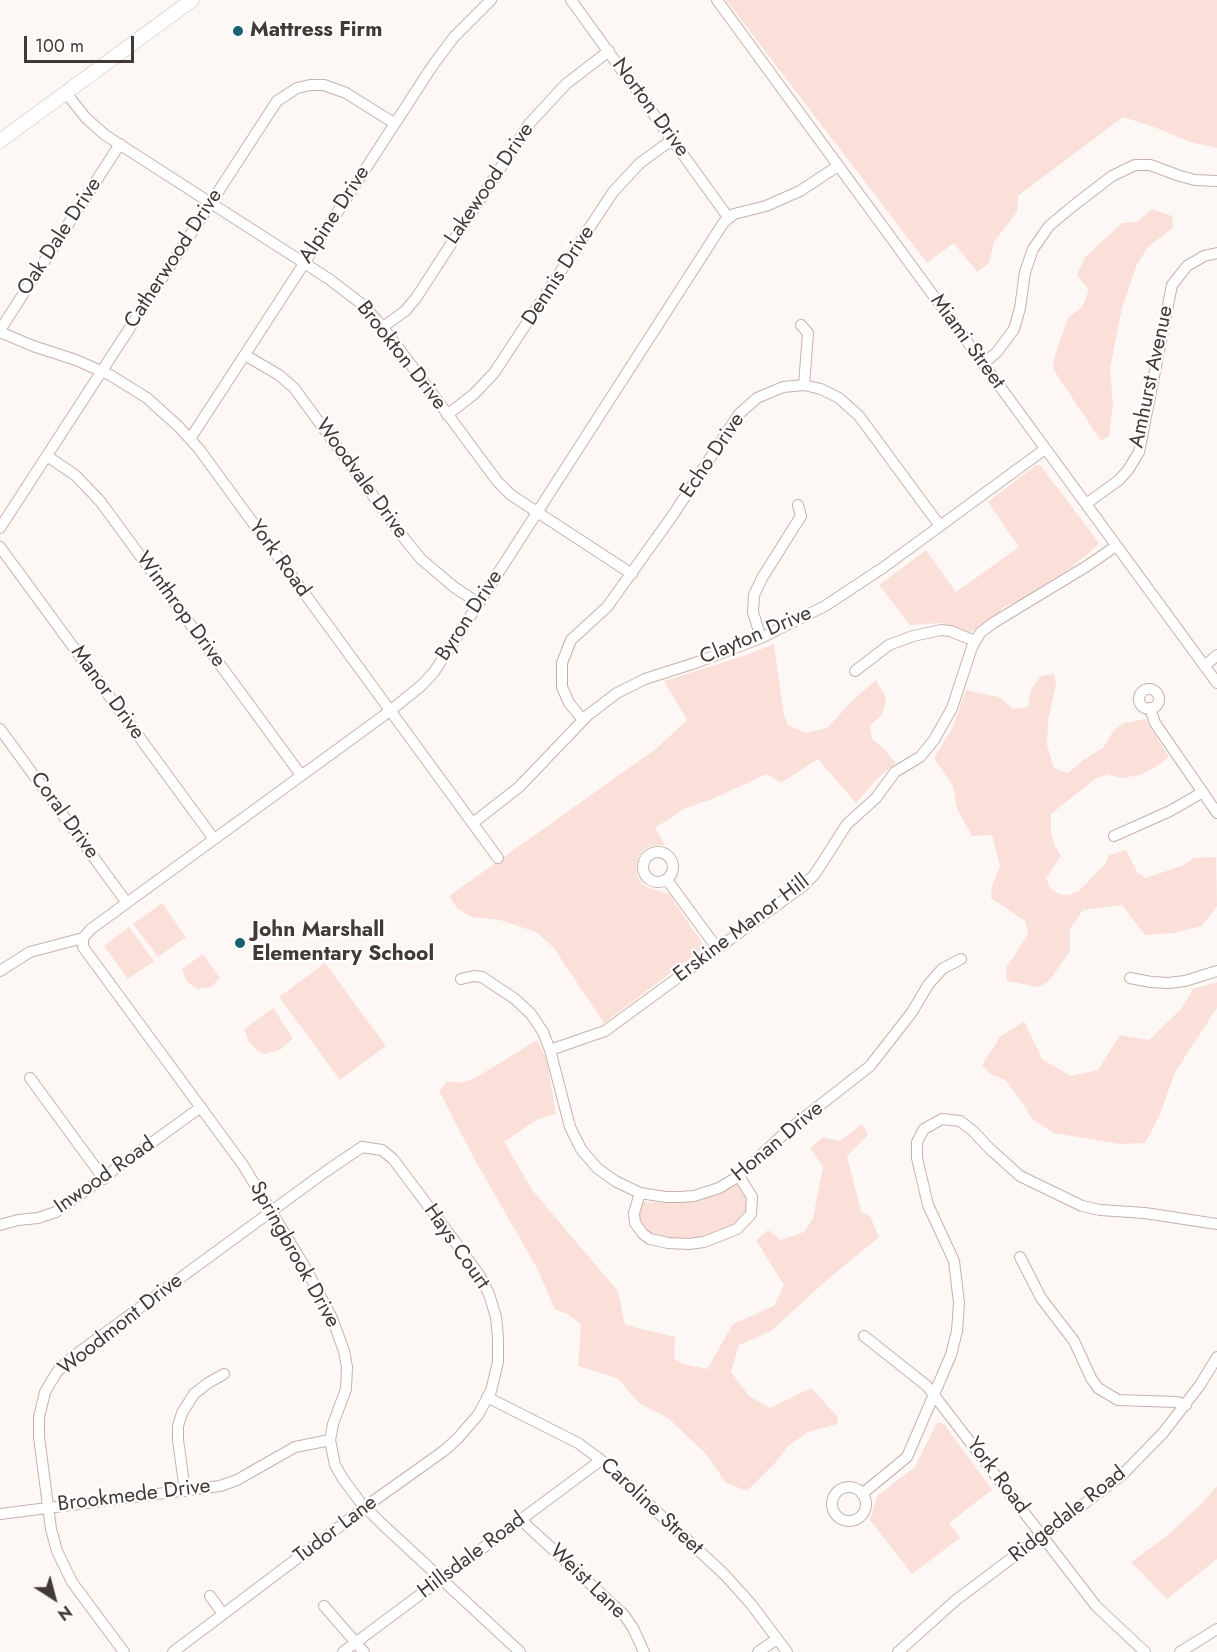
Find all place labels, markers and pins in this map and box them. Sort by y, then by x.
place label: Mattress Firm [250,18,382,44]
marker: Mattress Firm [231,24,245,38]
place label: John Marshall Elementary School [252,918,434,968]
marker: John Marshall Elementary School [233,936,247,950]

